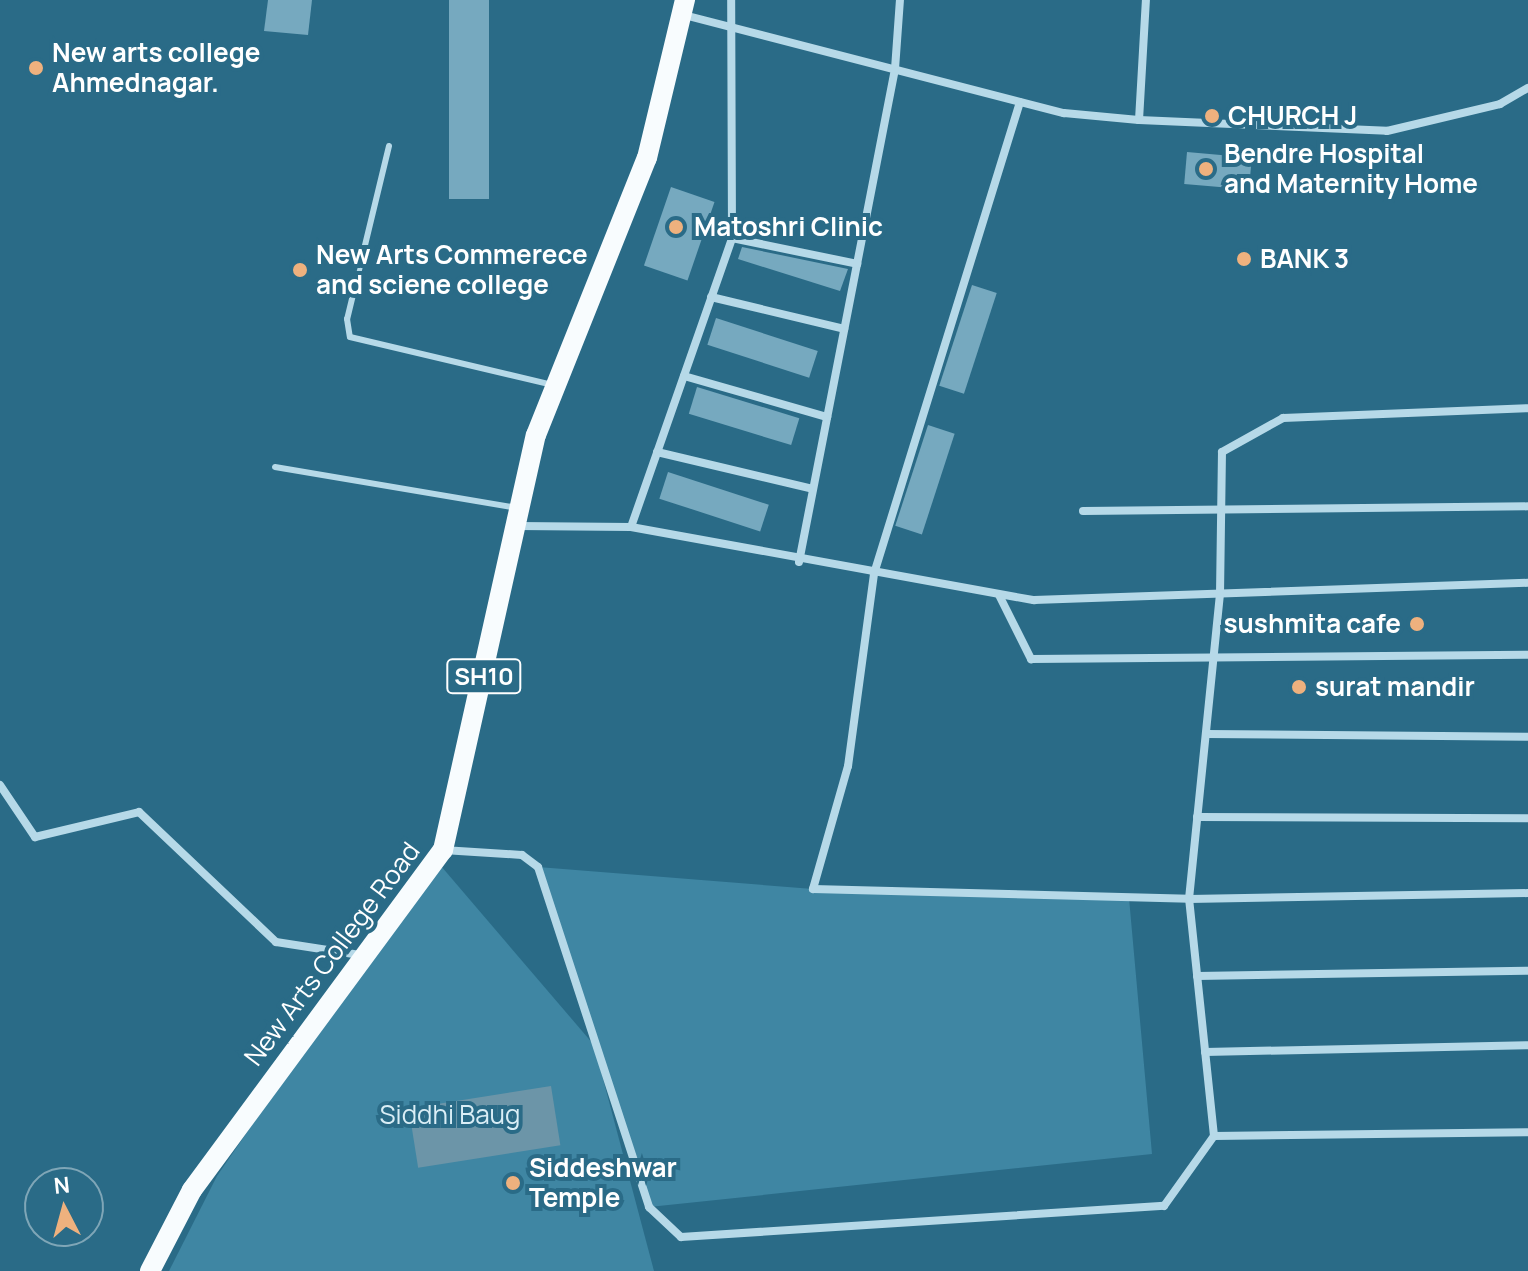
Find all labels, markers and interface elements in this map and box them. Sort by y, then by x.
place label: New arts college Ahmednagar. [52,37,260,98]
marker: New arts college Ahmednagar. [27,59,45,77]
place label: CHURCH J [1228,100,1357,132]
marker: CHURCH J [1203,107,1221,125]
place label: Bendre Hospital and Maternity Home [1224,138,1478,200]
marker: Bendre Hospital and Maternity Home [1195,158,1217,180]
place label: Matoshri Clinic [694,211,883,243]
marker: Matoshri Clinic [665,216,687,238]
place label: New Arts Commerece and sciene college [316,239,588,300]
place label: BANK 3 [1260,243,1350,275]
marker: BANK 3 [1235,250,1253,268]
marker: New Arts Commerece and sciene college [291,261,309,279]
place label: sushmita cafe [1224,608,1401,640]
marker: sushmita cafe [1408,615,1426,633]
road number: SH10 [446,656,522,696]
place label: surat mandir [1315,671,1475,703]
marker: surat mandir [1290,678,1308,696]
street label: New Arts College Road [238,836,426,1072]
park label: Siddhi Baug [380,1099,520,1131]
place label: Siddeshwar Temple [529,1152,677,1214]
north arrow [24,1167,104,1247]
text: N [52,1169,71,1201]
marker: Siddeshwar Temple [504,1174,522,1192]

